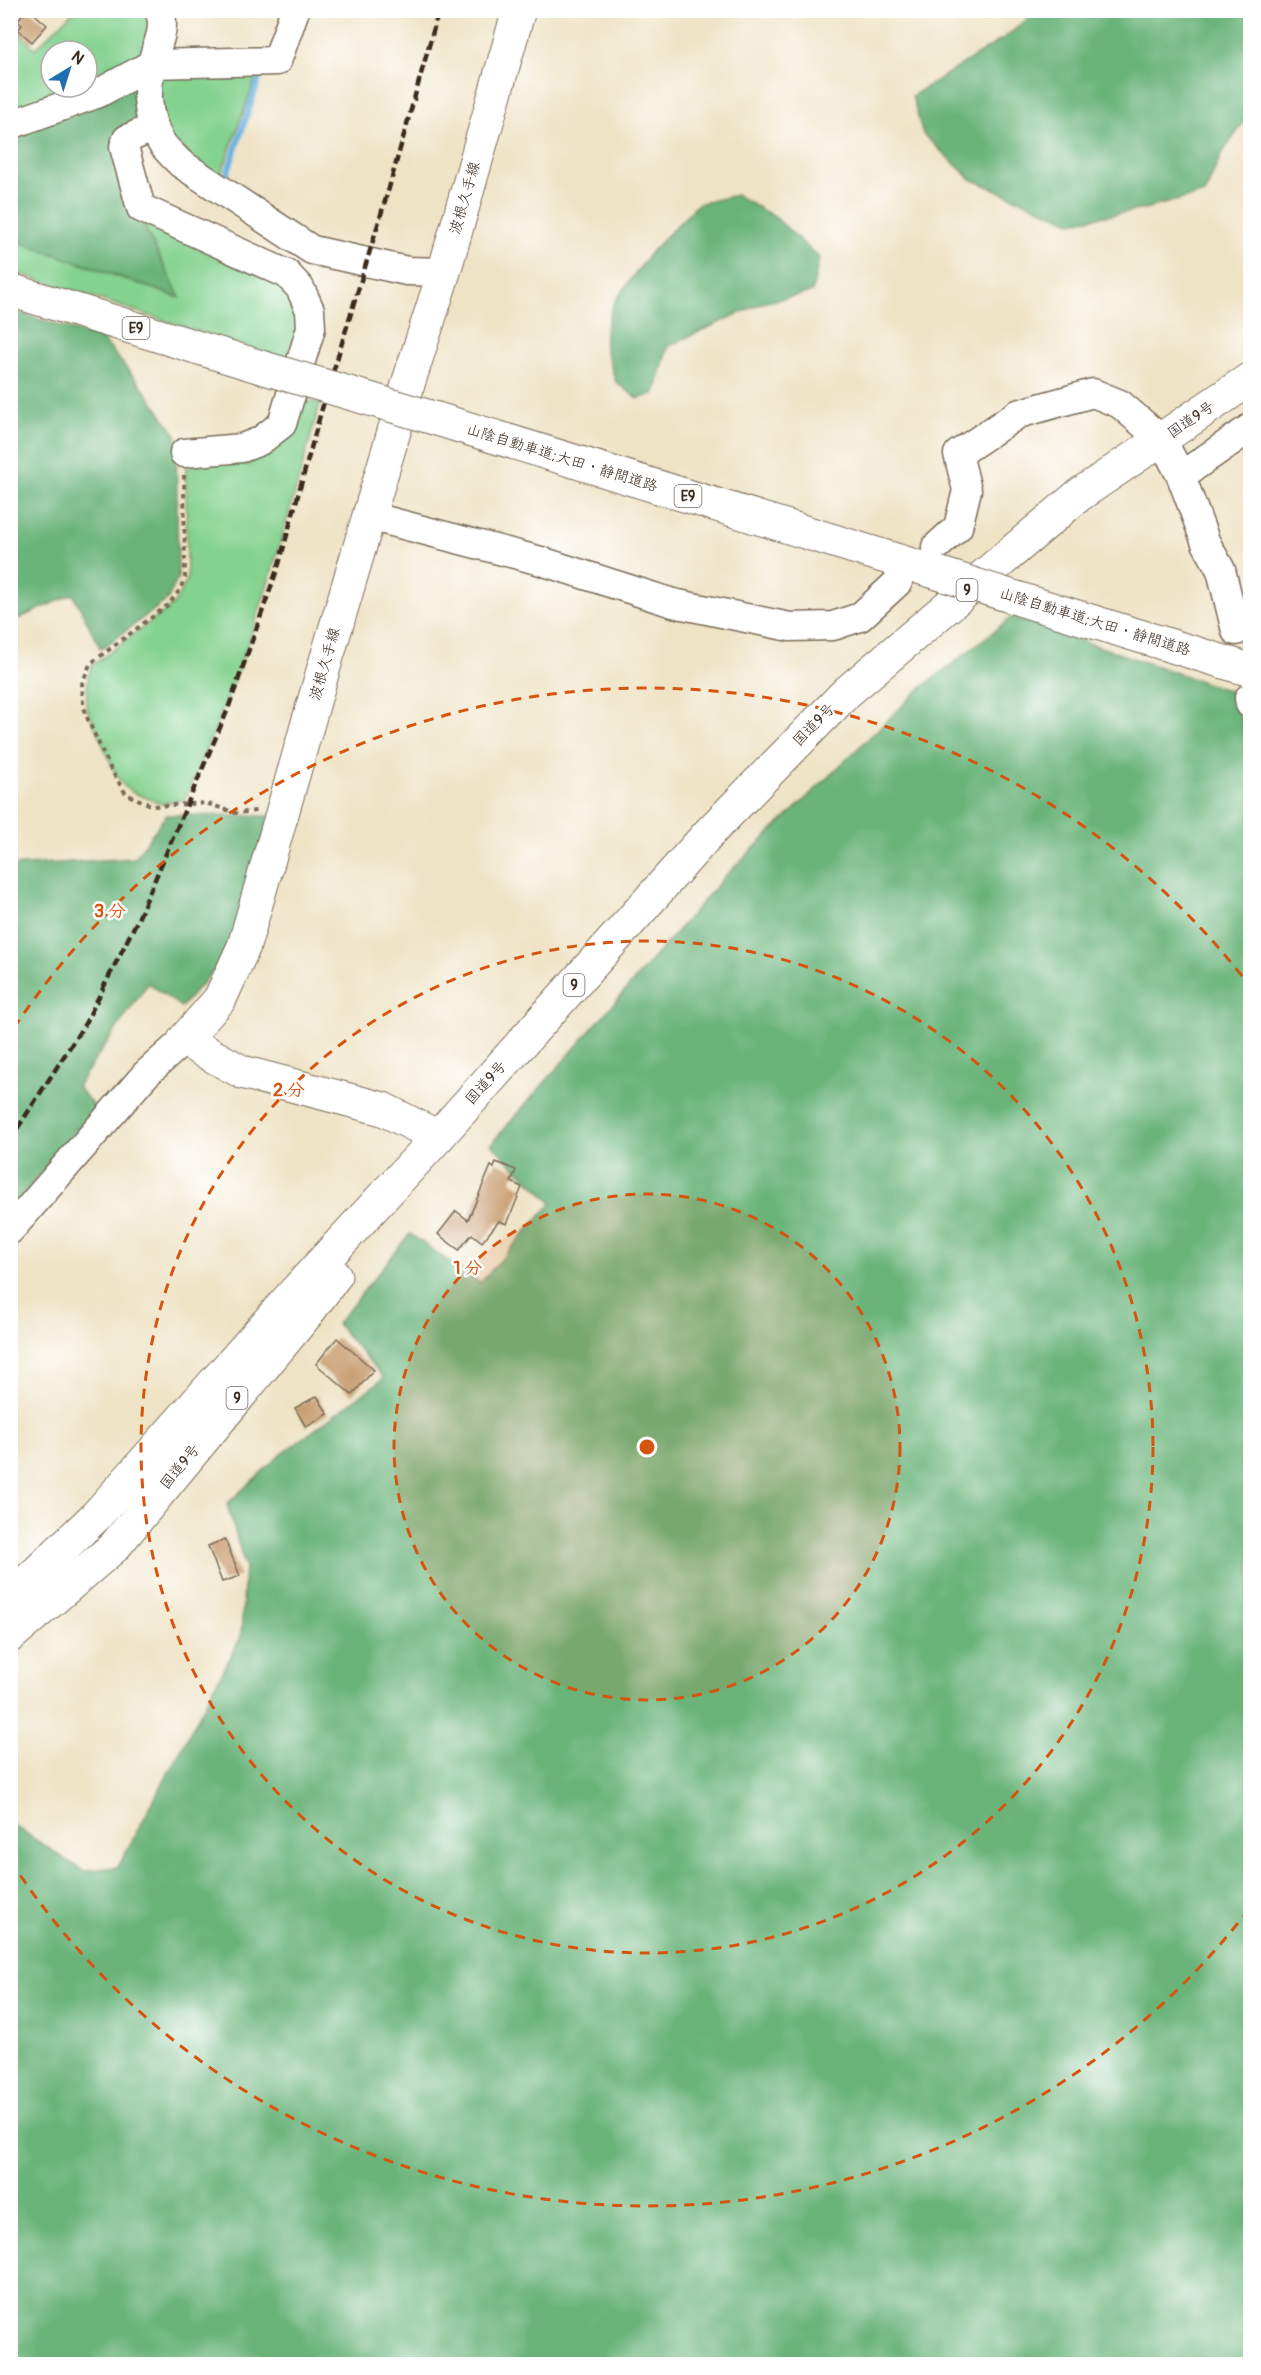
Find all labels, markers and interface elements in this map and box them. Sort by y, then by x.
north arrow [39,39,99,99]
text: N [67,47,88,69]
street label: 波根久手線 [446,159,484,237]
road number: E9 [122,317,150,339]
street label: 国道9号 [1164,397,1218,443]
street label: 山陰自動車道;大田・静間道路 [464,420,660,496]
road number: E9 [674,485,702,507]
road number: 9 [956,579,978,601]
street label: 山陰自動車道;大田・静間道路 [997,584,1193,660]
street label: 波根久手線 [306,625,344,703]
street label: 国道9号 [789,699,839,751]
text: 3 分 [94,900,126,923]
road number: 9 [564,974,584,996]
street label: 国道9号 [461,1057,511,1109]
text: 2 分 [273,1079,305,1102]
text: 1 分 [454,1257,482,1280]
road number: 9 [226,1387,248,1409]
centre of rings [637,1437,657,1457]
street label: 国道9号 [156,1441,204,1493]

